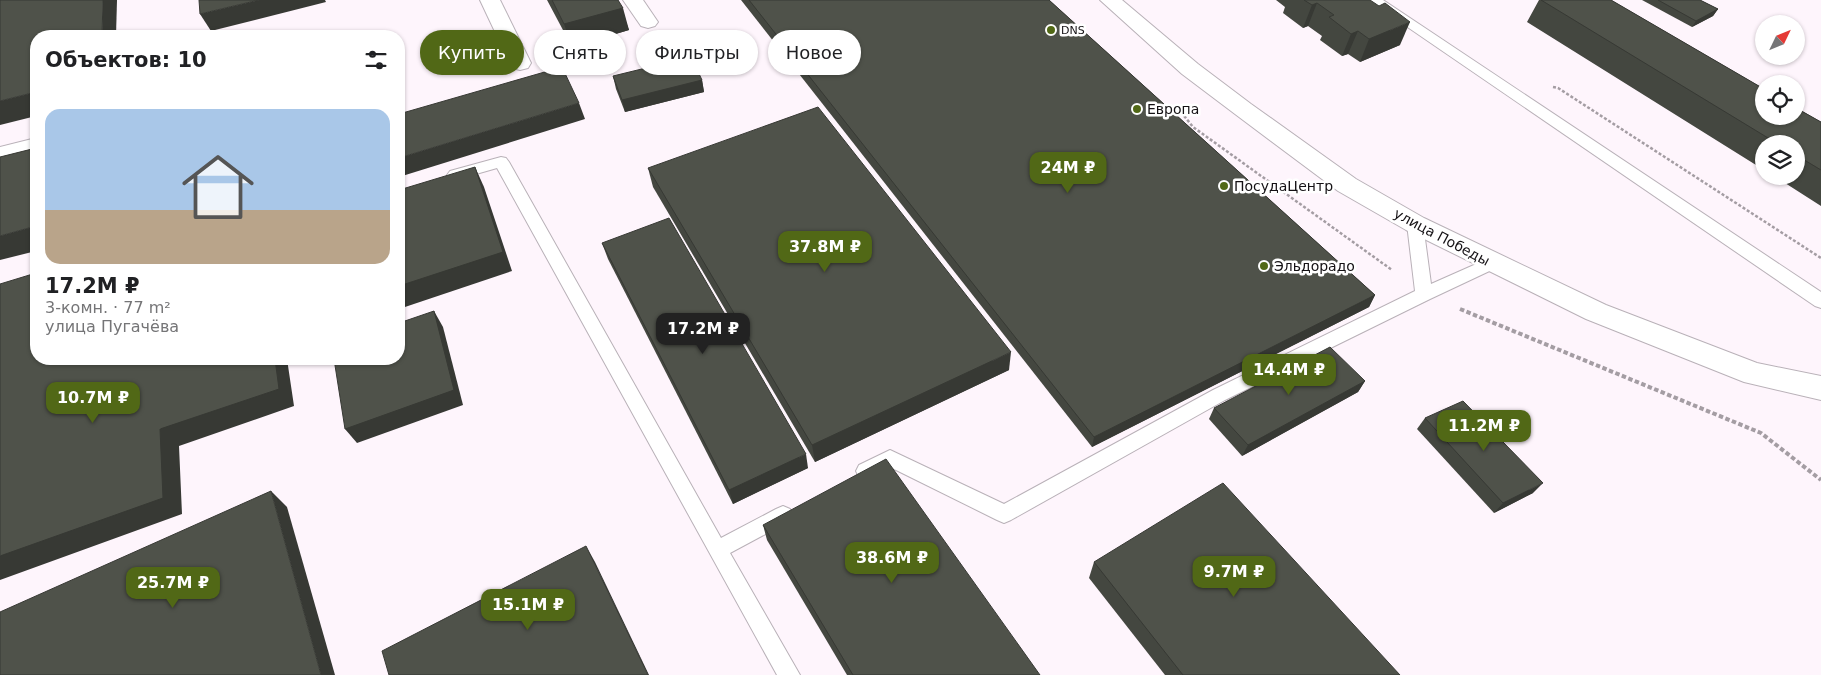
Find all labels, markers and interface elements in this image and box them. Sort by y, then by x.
north arrow [1755,15,1805,65]
map controls [1755,15,1805,185]
marker: DNS [1045,24,1057,36]
place label: DNS [1061,24,1085,37]
chip: Купить [420,30,524,75]
chip: Снять [534,30,626,75]
chip: Фильтры [636,30,758,75]
chip: Новое [768,30,861,75]
icon: filters [362,46,390,74]
text: Объектов: 10 [45,48,207,72]
button: locate [1755,75,1805,125]
place label: Европа [1147,101,1199,117]
marker: Европа [1131,103,1143,115]
button: layers [1755,135,1805,185]
icon: home [173,142,263,232]
pin: 24M ₽ [1033,152,1103,194]
text: 24M ₽ [1041,158,1095,177]
place label: ПосудаЦентр [1234,178,1333,194]
marker: ПосудаЦентр [1218,180,1230,192]
street label: улица Победы [1391,205,1493,269]
pin: 37.8M ₽ [779,230,871,273]
text: 37.8M ₽ [789,237,861,256]
place label: Эльдорадо [1274,258,1355,274]
marker: Эльдорадо [1258,260,1270,272]
text: 17.2M ₽ [45,274,140,298]
text: 3-комн. · 77 m² [45,298,171,317]
pin: 17.2M ₽ [657,312,749,355]
text: улица Пугачёва [45,317,179,336]
text: 17.2M ₽ [667,319,739,338]
pin: 14.4M ₽ [1243,354,1335,396]
text: 14.4M ₽ [1253,360,1325,379]
pin: 10.7M ₽ [47,382,139,424]
text: 10.7M ₽ [57,388,129,407]
pin: 11.2M ₽ [1438,410,1530,452]
text: 11.2M ₽ [1448,416,1520,435]
pin: 38.6M ₽ [846,542,938,584]
text: 38.6M ₽ [856,548,928,567]
pin: 9.7M ₽ [1193,556,1275,598]
text: 9.7M ₽ [1204,562,1264,581]
pin: 25.7M ₽ [127,566,219,609]
text: 25.7M ₽ [137,573,209,592]
pin: 15.1M ₽ [482,588,574,631]
text: 15.1M ₽ [492,595,564,614]

